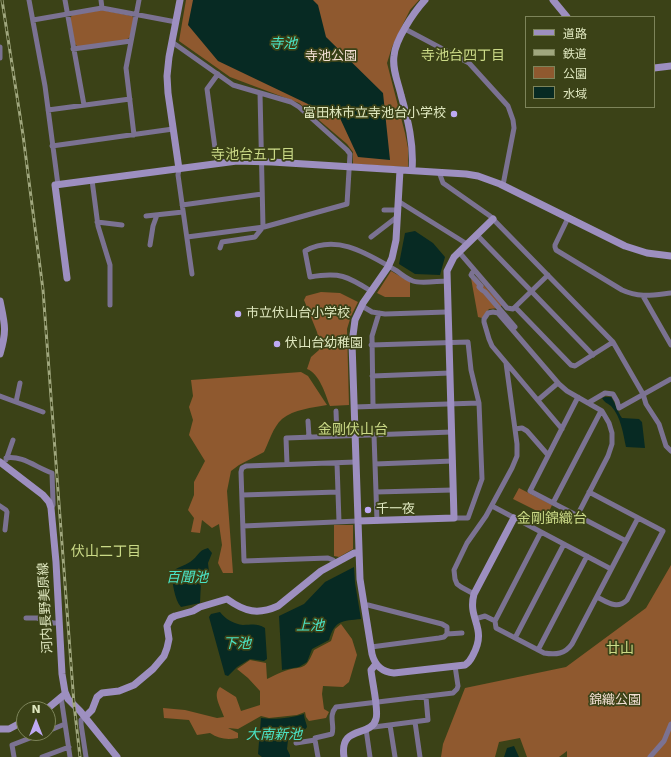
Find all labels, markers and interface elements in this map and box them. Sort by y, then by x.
legend [525,16,655,108]
text: 道路 [563,27,587,41]
water label: 寺池 [269,36,297,52]
text: 鉄道 [563,47,587,61]
district label: 寺池台四丁目 [421,48,505,64]
park label: 寺池公園 [305,49,357,65]
text: 公園 [563,67,587,81]
text: 水域 [563,87,587,101]
place label: 富田林市立寺池台小学校 [303,106,446,122]
marker: 富田林市立寺池台小学校 [449,109,459,119]
district label: 寺池台五丁目 [211,147,295,163]
place label: 市立伏山台小学校 [246,306,350,322]
marker: 市立伏山台小学校 [233,309,243,319]
place label: 伏山台幼稚園 [285,336,363,352]
marker: 伏山台幼稚園 [272,339,282,349]
district label: 金剛伏山台 [318,422,388,438]
place label: 千一夜 [376,502,415,518]
marker: 千一夜 [363,505,373,515]
district label: 金剛錦織台 [517,511,587,527]
district label: 伏山二丁目 [71,544,141,560]
street label: 河内長野美原線 [36,562,56,654]
water label: 百聞池 [166,570,208,586]
water label: 上池 [296,618,324,634]
water label: 下池 [223,636,251,652]
district label: 廿山 [606,641,634,657]
park label: 錦織公園 [589,693,641,709]
north arrow [16,701,56,741]
text: N [31,703,41,716]
water label: 大南新池 [246,727,302,743]

